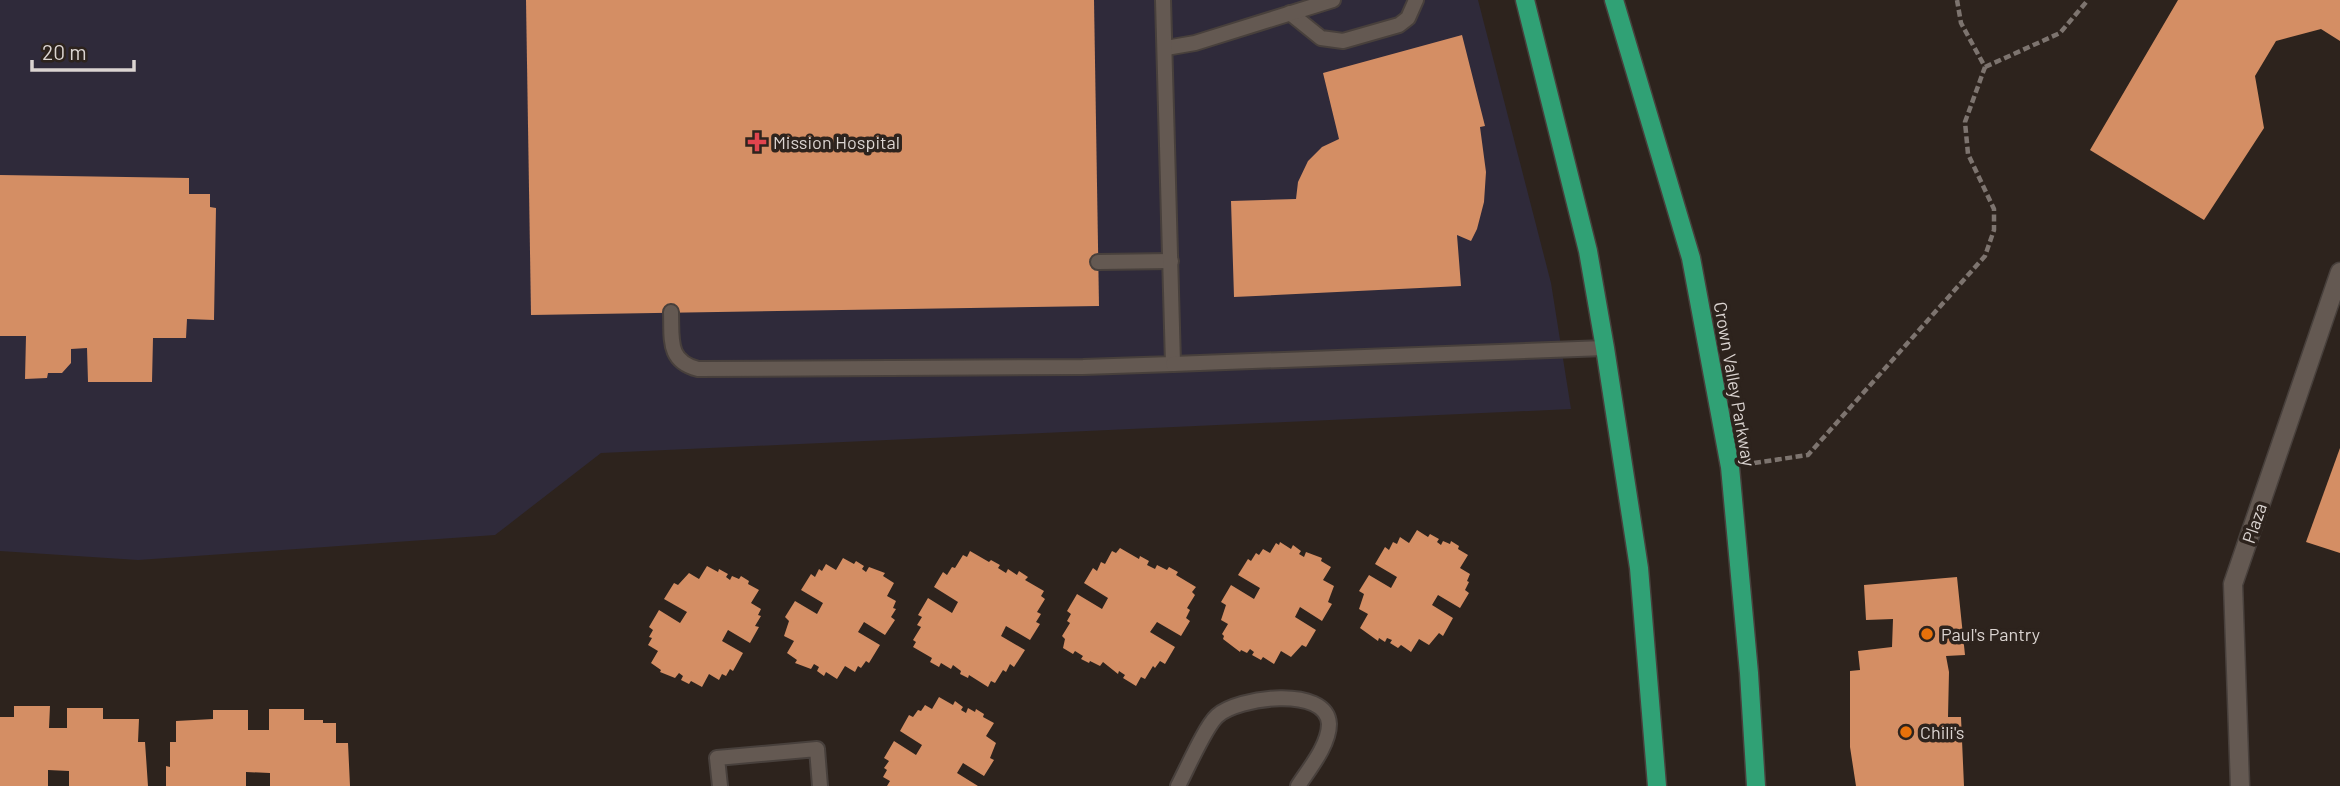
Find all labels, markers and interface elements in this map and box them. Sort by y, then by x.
scale bar [32,28,133,72]
text: 20 m [42,39,87,64]
place label: Mission Hospital [773,131,900,153]
marker: Mission Hospital [747,132,767,152]
street label: Crown Valley Parkway [1710,300,1760,468]
street label: Plaza [2237,500,2271,546]
place label: Paul's Pantry [1941,623,2040,645]
marker: Paul's Pantry [1919,626,1935,642]
place label: Chili's [1920,721,1965,743]
marker: Chili's [1898,724,1914,740]

